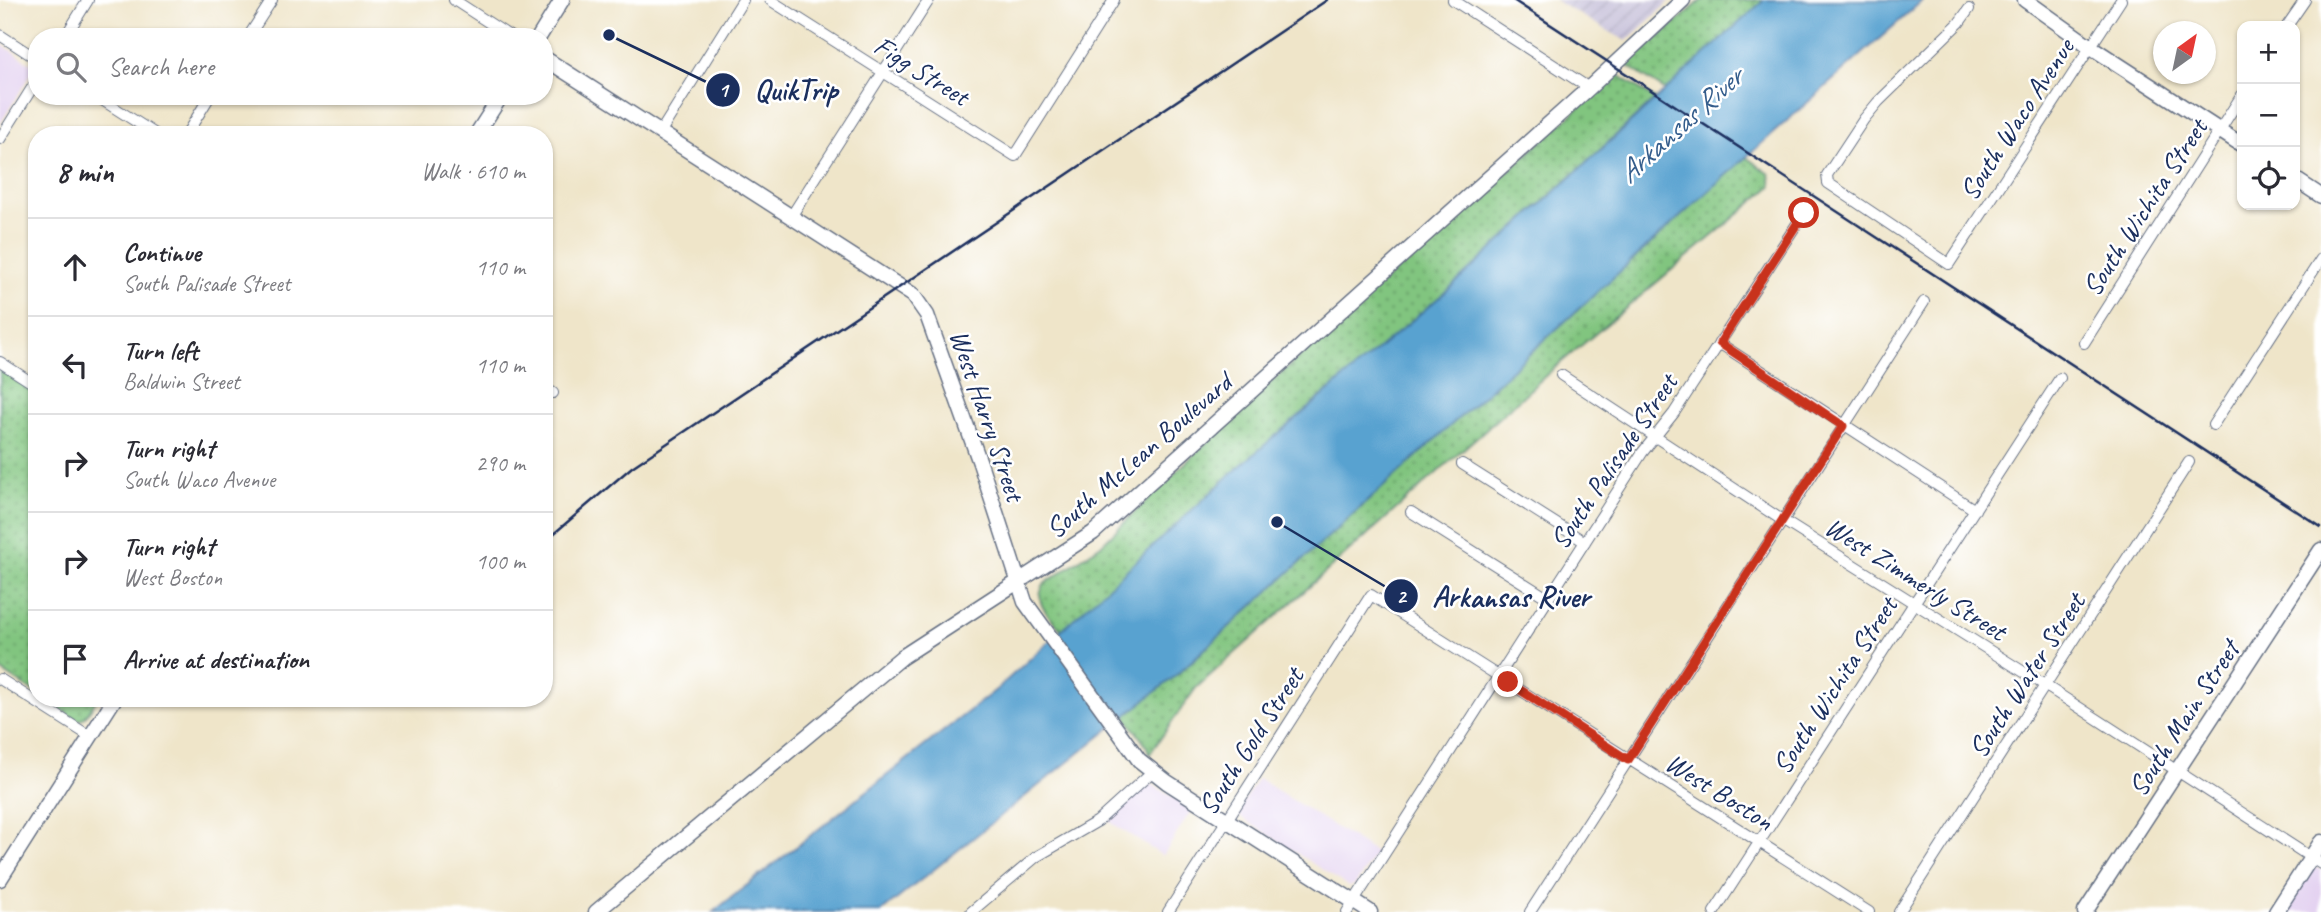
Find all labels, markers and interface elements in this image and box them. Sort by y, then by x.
north arrow [2153,21,2216,84]
map controls [2237,21,2300,210]
button: + [2237,21,2300,84]
search box [28,28,553,105]
street label: Figg Street [868,28,978,115]
street label: South Waco Avenue [1951,30,2083,207]
icon: search [52,48,90,86]
text: Search here [108,50,214,83]
water label: Arkansas River [1610,56,1754,191]
callout: QuikTrip [706,64,852,115]
text: QuikTrip [754,71,840,109]
text: 1 [718,77,730,103]
button: − [2237,84,2300,147]
street label: South Wichita Street [2074,110,2216,302]
button: locate [2237,147,2300,210]
text: 8 min [56,153,113,191]
text: Walk · 610 m [421,157,525,186]
route start [1788,197,1819,228]
text: Continue [123,236,201,269]
icon: ahead [56,248,94,286]
text: 110 m [476,253,525,282]
text: South Palisade Street [123,269,290,298]
street label: West Harry Street [942,325,1034,508]
text: Turn left [123,334,198,367]
icon: left [56,346,94,384]
text: 110 m [476,351,525,380]
street label: South McLean Boulevard [1038,362,1242,546]
street label: South Palisade Street [1542,365,1686,555]
text: Baldwin Street [123,367,240,396]
text: Turn right [123,432,214,465]
icon: right [56,444,94,482]
text: 290 m [476,449,525,478]
text: South Waco Avenue [123,465,275,494]
street label: West Zimmerly Street [1819,509,2015,650]
text: Turn right [123,530,214,563]
icon: right [56,542,94,580]
text: 100 m [476,547,525,576]
text: West Boston [123,563,222,592]
callout: Arkansas River [1383,571,1604,622]
text: Arkansas River [1432,578,1593,616]
text: 2 [1396,583,1408,609]
street label: South Water Street [1960,584,2094,764]
street label: South Wichita Street [1764,588,1906,780]
street label: South Main Street [2120,631,2249,803]
icon: arrive [56,640,94,678]
text: Arrive at destination [123,643,309,676]
street label: South Gold Street [1190,659,1312,821]
route end [1492,666,1523,697]
street label: West Boston [1659,745,1781,838]

